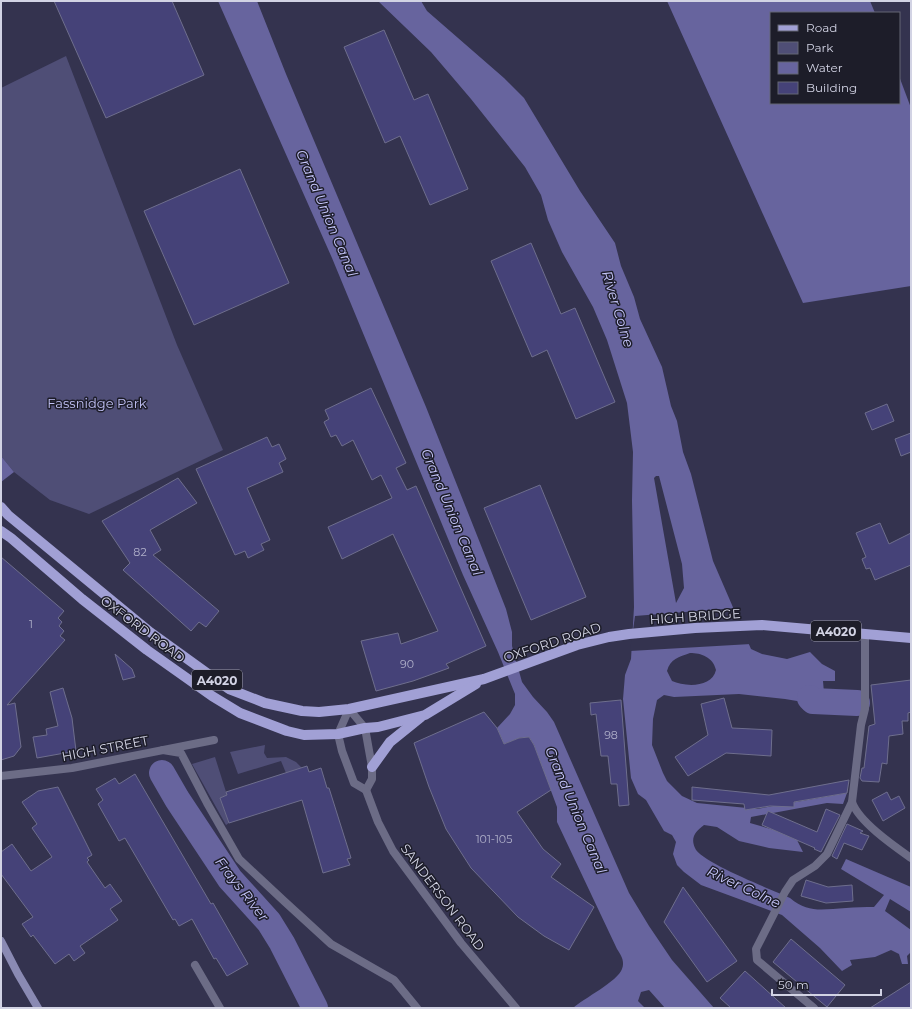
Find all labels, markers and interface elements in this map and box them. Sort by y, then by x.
legend [770,12,900,104]
text: Road [806,20,837,35]
text: Park [806,40,834,55]
text: Water [806,60,843,75]
text: Building [806,80,857,95]
water label: Grand Union Canal [292,147,362,279]
water label: River Colne [598,268,638,350]
park label: Fassnidge Park [47,395,147,411]
water label: Grand Union Canal [417,446,487,578]
house number: 82 [133,545,147,559]
street label: OXFORD ROAD [98,592,189,666]
street label: HIGH BRIDGE [649,605,741,627]
house number: 1 [29,617,33,631]
street label: OXFORD ROAD [501,619,603,665]
road number: A4020 [811,621,861,641]
house number: 90 [400,657,414,671]
road number: A4020 [192,670,242,690]
house number: 98 [604,728,618,742]
street label: HIGH STREET [60,732,150,764]
water label: Grand Union Canal [541,744,611,876]
house number: 101-105 [476,832,512,846]
street label: SANDERSON ROAD [398,840,489,954]
water label: Frays River [211,853,273,925]
water label: River Colne [704,862,784,912]
scale bar [772,971,881,997]
text: 50 m [778,977,809,992]

